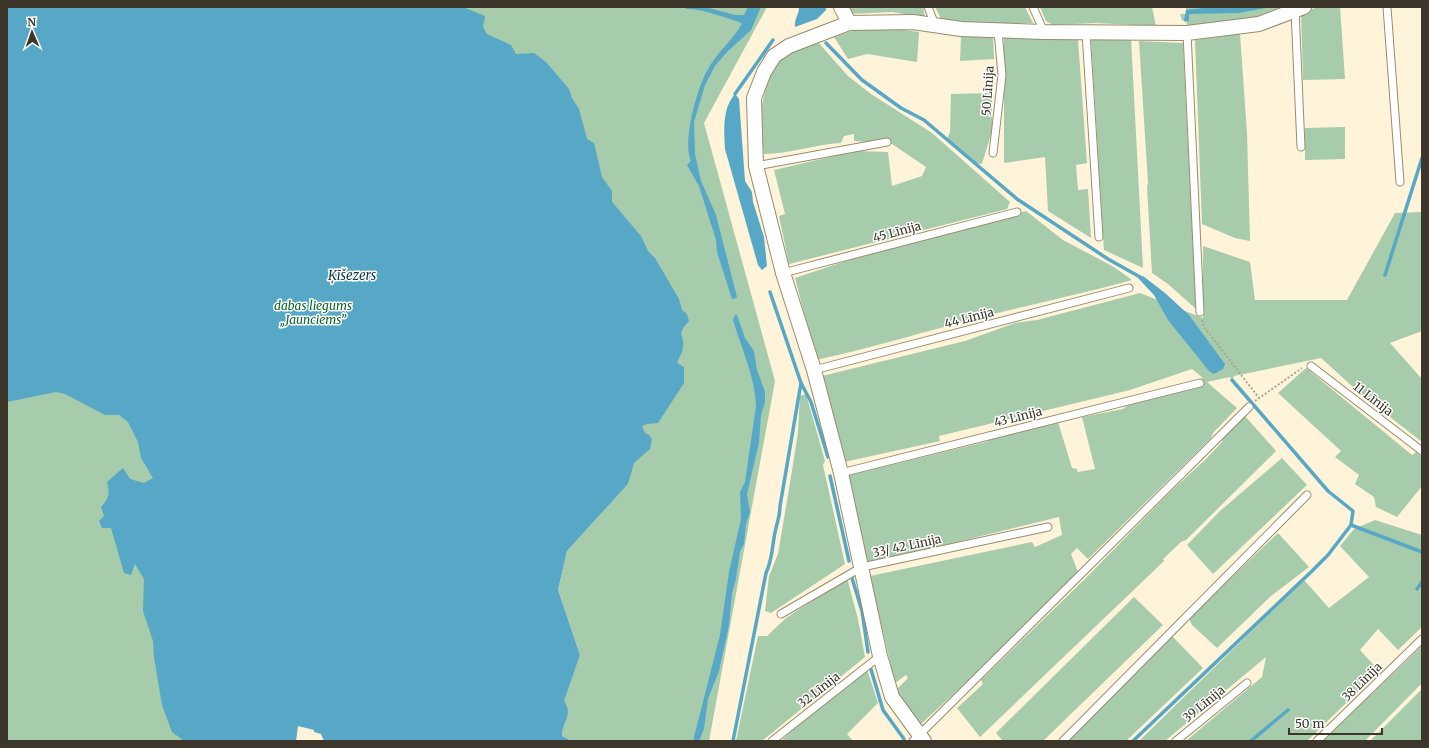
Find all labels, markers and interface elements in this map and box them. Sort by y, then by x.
north arrow [12,12,52,52]
text: N [27,15,37,29]
street label: 50 Līnija [978,65,997,117]
street label: 45 Līnija [871,218,923,245]
water label: Ķīšezers [327,267,377,284]
park label: dabas liegums „Jaunciems” [274,298,352,328]
street label: 44 Līnija [943,304,996,331]
street label: 11 Līnija [1350,378,1397,419]
street label: 43 Līnija [992,403,1044,430]
street label: 33/ 42 Līnija [871,531,943,560]
street label: 38 Līnija [1339,659,1385,704]
street label: 32 Līnija [795,668,843,711]
street label: 39 Līnija [1180,682,1228,725]
scale bar [1289,710,1382,736]
text: 50 m [1295,716,1324,731]

